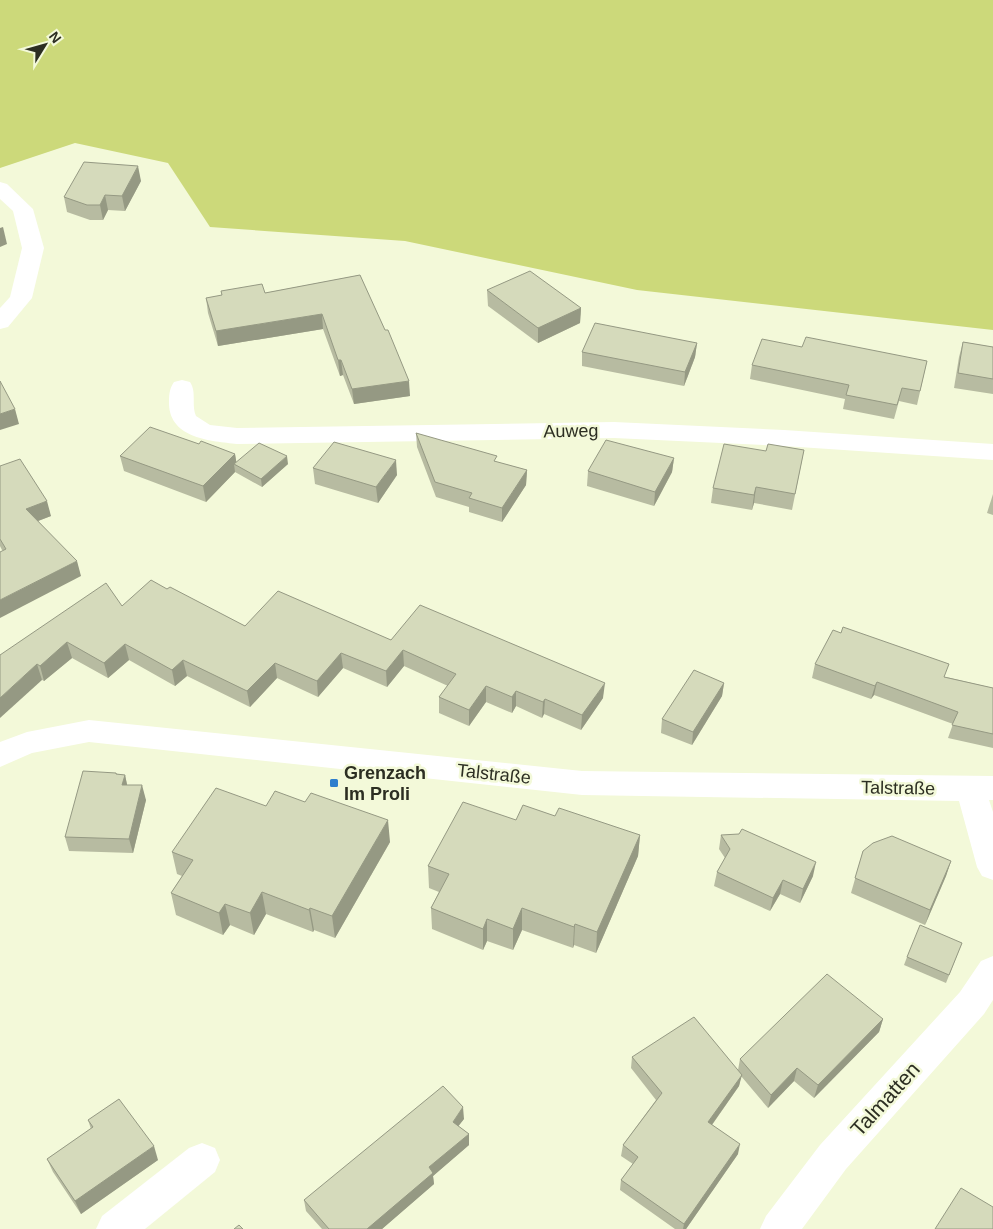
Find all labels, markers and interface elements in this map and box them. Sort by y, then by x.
north arrow [20,20,70,70]
text: N [46,28,65,46]
street label: Auweg [543,421,599,441]
street label: Talstraße [456,760,532,788]
place label: Grenzach Im Proli [344,763,426,804]
marker: Grenzach Im Proli [328,777,340,789]
street label: Talstraße [861,777,935,799]
street label: Talmatten [846,1057,924,1141]

